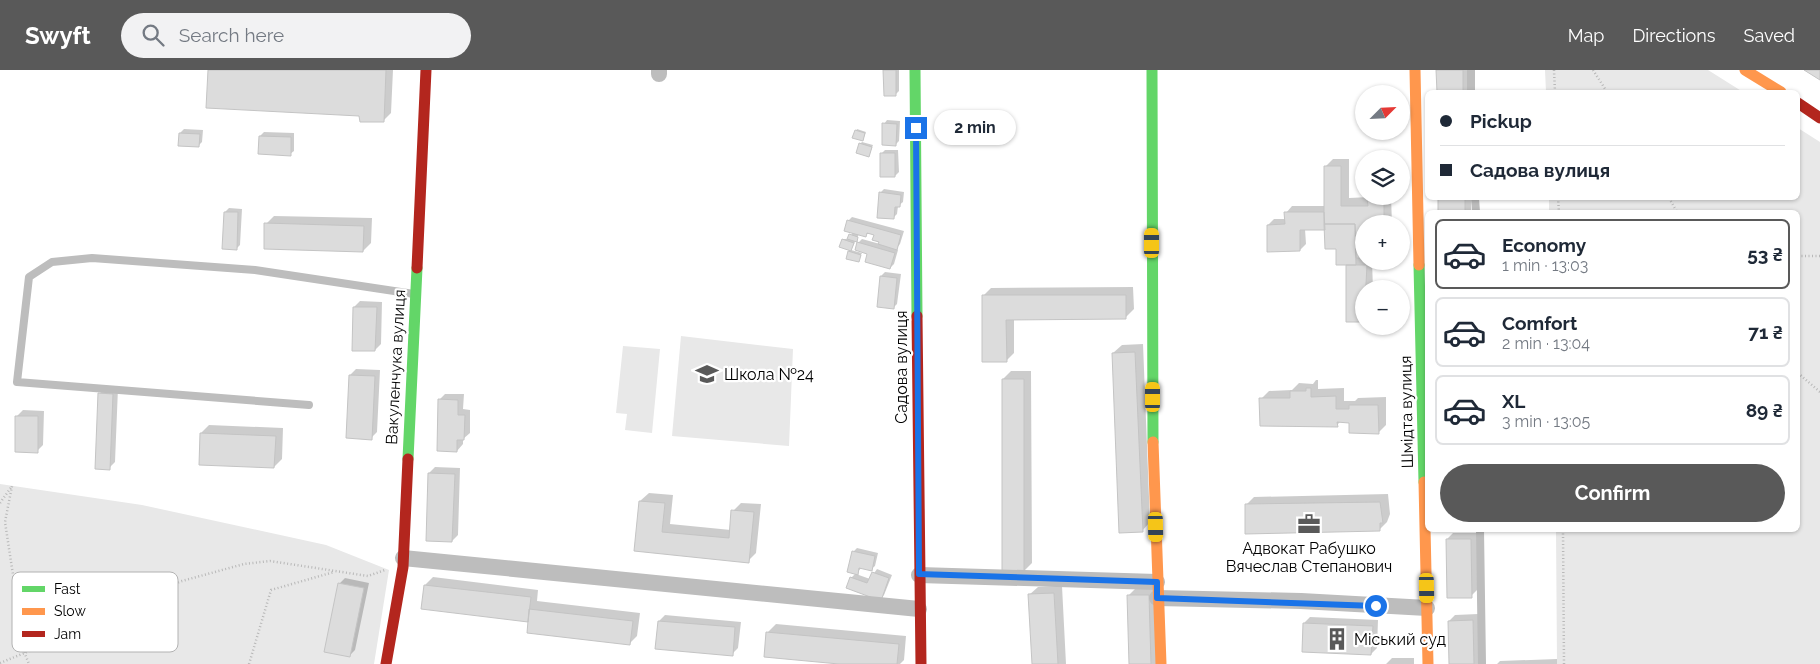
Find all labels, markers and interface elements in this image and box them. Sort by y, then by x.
search box [121,13,471,58]
text: Swyft [25,21,91,50]
icon: search [139,21,167,49]
text: Search here [179,24,284,46]
text: Map [1568,25,1604,46]
text: Directions [1632,25,1716,46]
text: Saved [1744,25,1795,46]
north arrow [1355,85,1410,140]
map controls [1355,85,1410,335]
callout: 2 min [934,110,1016,146]
text: Pickup [1470,110,1532,132]
route end [905,117,927,139]
text: 2 min [954,118,996,137]
button: layers [1355,150,1410,205]
text: Садова вулиця [1470,159,1610,181]
button: + [1355,215,1410,270]
car [1144,228,1159,258]
icon: car [1442,232,1487,277]
text: Economy [1502,234,1586,256]
text: 53 ₴ [1747,243,1783,265]
text: 1 min · 13:03 [1502,256,1588,275]
button: − [1355,280,1410,335]
street label: Вакуленчука вулиця [382,289,409,445]
street label: Садова вулиця [892,310,911,424]
icon: car [1442,310,1487,355]
text: Comfort [1502,312,1577,334]
text: 71 ₴ [1748,321,1783,343]
text: 2 min · 13:04 [1502,334,1590,353]
street label: Шмідта вулиця [1396,355,1417,469]
school or university icon: Школа №24 [694,361,720,387]
place label: Школа №24 [724,365,814,384]
car [1145,382,1160,412]
icon: car [1442,388,1487,433]
text: XL [1502,390,1525,412]
text: 89 ₴ [1746,399,1783,421]
text: 3 min · 13:05 [1502,412,1590,431]
button: Confirm [1440,464,1785,522]
office icon: Адвокат Рабушко Вячеслав Степанович [1296,511,1322,537]
car [1148,512,1163,542]
place label: Адвокат Рабушко Вячеслав Степанович [1226,539,1392,576]
legend [12,572,178,652]
car [1419,573,1434,603]
text: Fast [54,581,81,597]
route start [1365,595,1387,617]
text: Slow [54,603,86,619]
text: Jam [54,626,81,642]
building icon: Міський суд [1324,626,1350,652]
place label: Міський суд [1354,630,1446,649]

